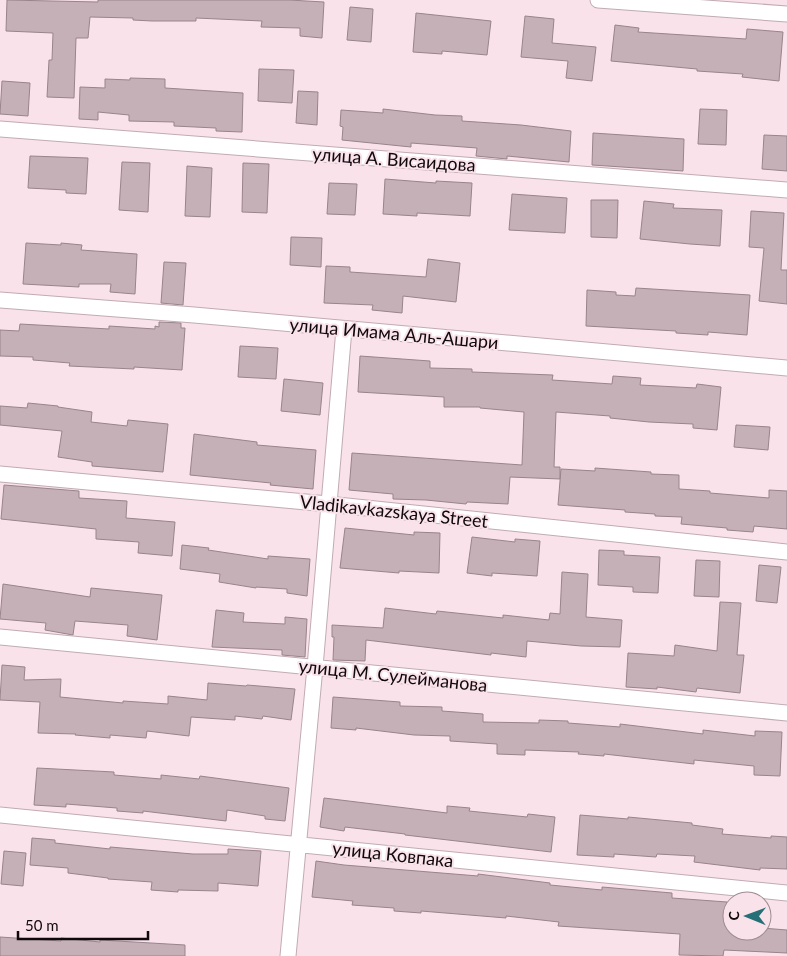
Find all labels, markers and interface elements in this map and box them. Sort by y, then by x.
street label: улица А. Висаидова [312,142,476,176]
street label: улица Имама Аль-Ашари [289,313,499,353]
street label: Vladikavkazskaya Street [299,490,490,532]
street label: улица М. Сулейманова [297,654,489,696]
street label: улица Ковпака [331,837,455,871]
north arrow [722,891,772,941]
scale bar [18,908,148,940]
text: С [725,910,742,921]
text: 50 m [25,916,59,934]

